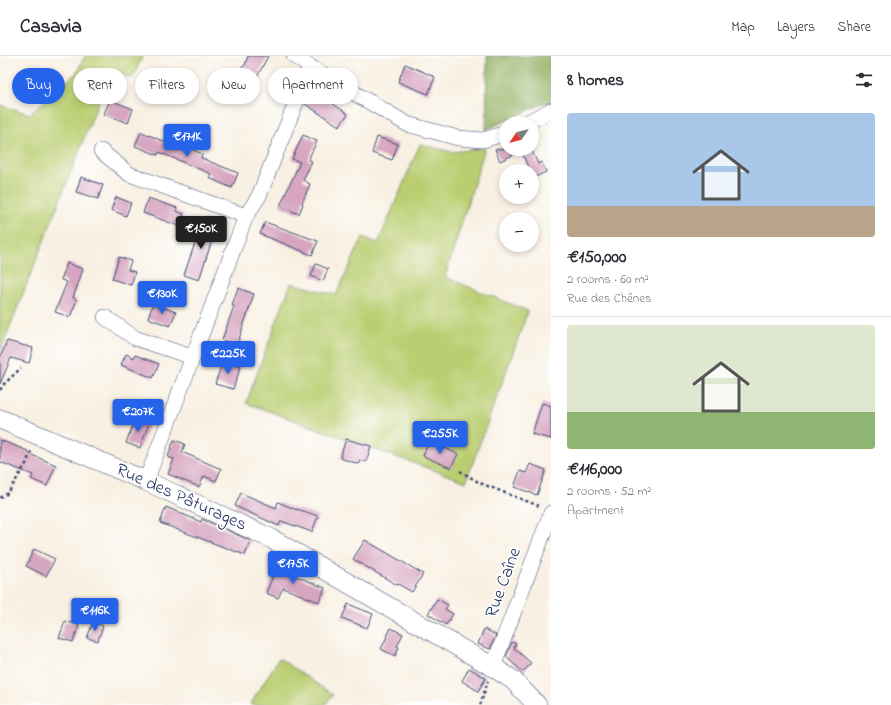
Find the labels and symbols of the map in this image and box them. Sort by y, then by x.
north arrow [499,116,539,156]
pin: €171K [159,124,215,158]
pin: €150K [173,216,229,250]
pin: €130K [134,281,190,315]
pin: €225K [200,341,256,375]
pin: €207K [110,399,166,433]
pin: €255K [412,421,468,455]
street label: Rue des Pâturages [111,458,251,539]
street label: Rue Caîne [479,544,529,622]
pin: €175K [265,551,321,585]
pin: €116K [67,598,123,632]

